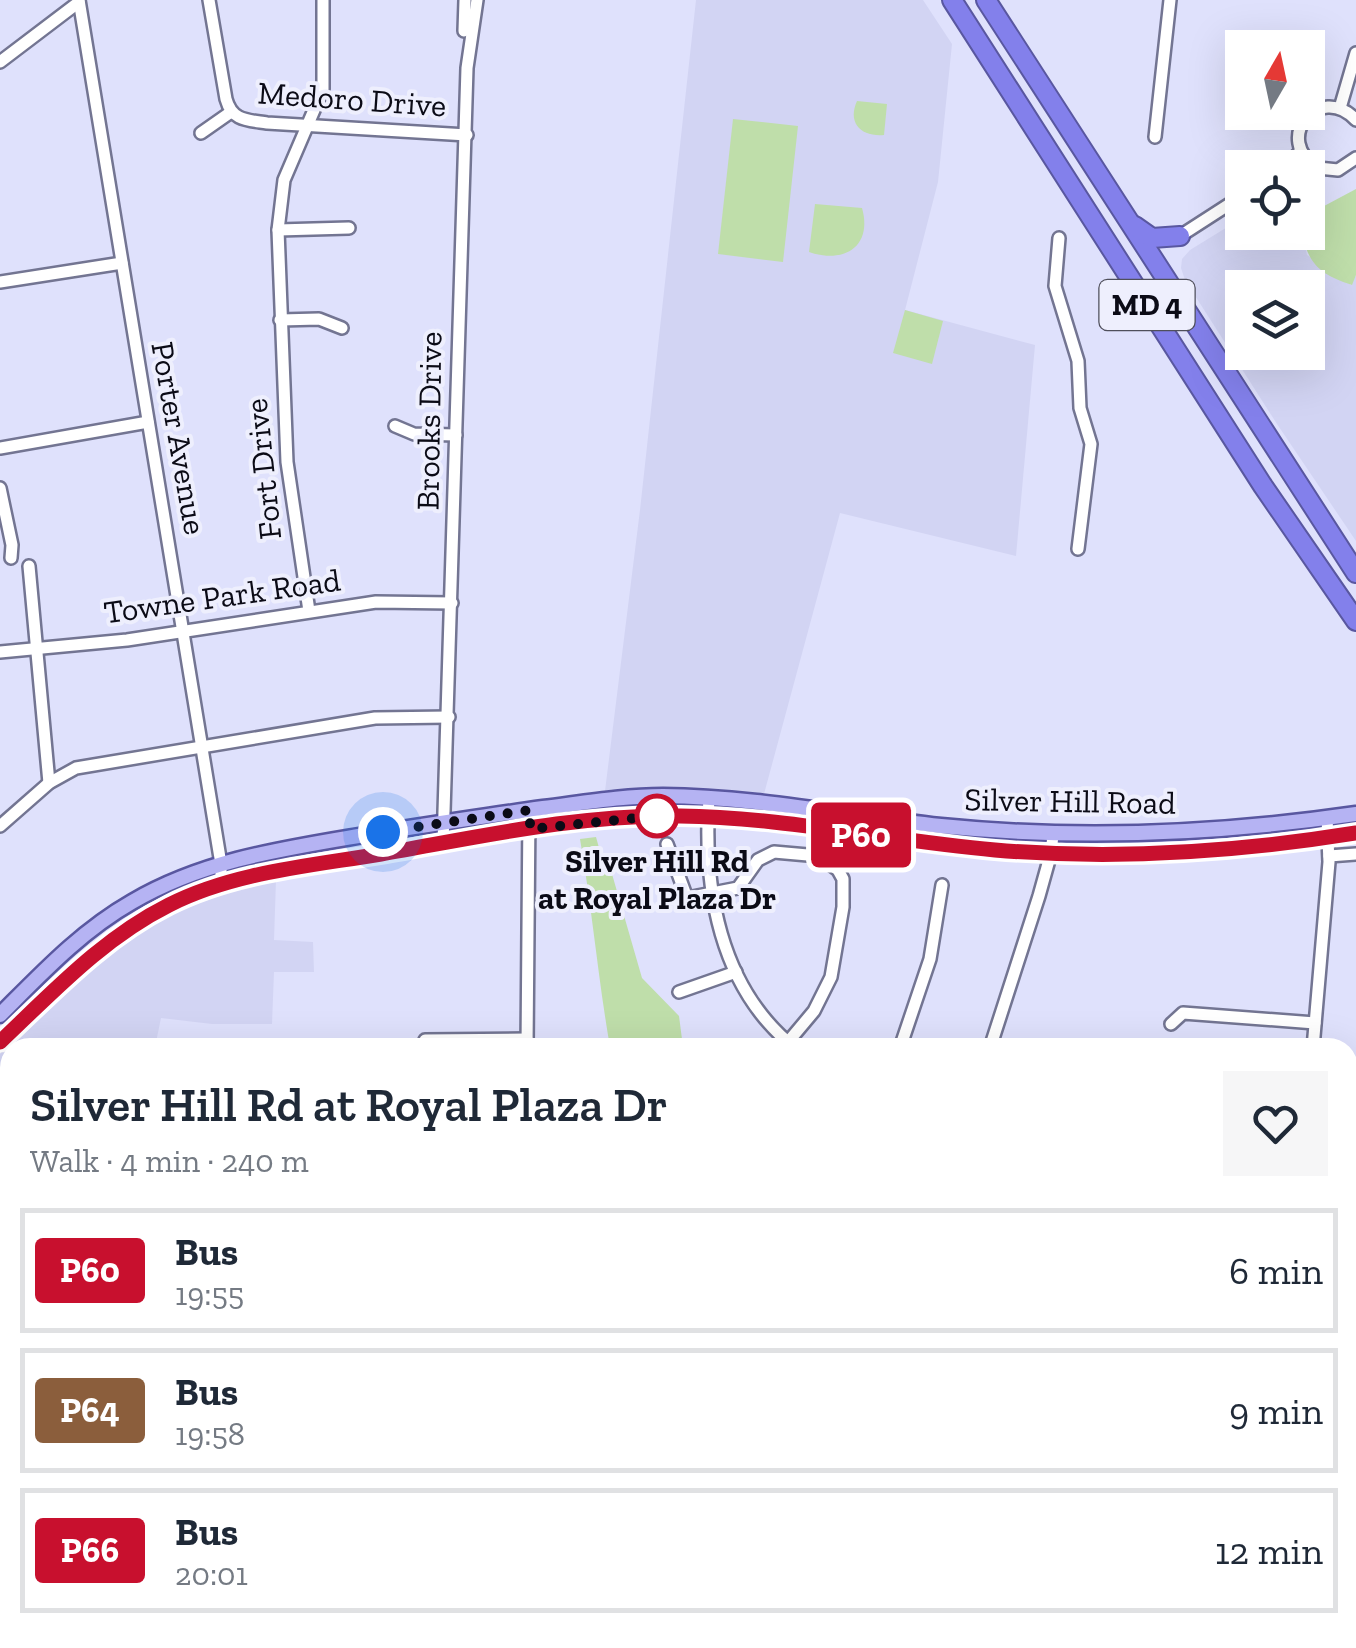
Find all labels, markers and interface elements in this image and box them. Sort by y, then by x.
north arrow [1225,30,1325,130]
map controls [1225,30,1325,370]
street label: Medoro Drive [256,73,448,125]
button: locate [1225,150,1325,250]
button: layers [1225,270,1325,370]
road number: MD 4 [1100,280,1194,330]
street label: Brooks Drive [408,331,450,511]
street label: Porter Avenue [143,339,215,537]
street label: Fort Drive [237,397,289,541]
street label: Towne Park Road [101,561,343,631]
street label: Silver Hill Road [964,780,1176,822]
marker: Silver Hill Rd at Royal Plaza Dr [636,795,678,837]
line badge: P60 [804,802,918,868]
your location [358,807,408,857]
text: P60 [831,814,891,856]
place label: Silver Hill Rd at Royal Plaza Dr [538,842,776,917]
button: heart [1223,1071,1328,1176]
text: Silver Hill Rd at Royal Plaza Dr [30,1076,667,1133]
text: Walk · 4 min · 240 m [30,1142,309,1180]
text: Bus [175,1229,238,1275]
text: 6 min [1229,1248,1323,1294]
text: P60 [60,1249,120,1291]
text: 19:55 [175,1275,244,1313]
text: Bus [175,1369,238,1415]
text: 9 min [1229,1388,1323,1434]
text: P64 [60,1389,120,1431]
text: 19:58 [175,1415,245,1453]
text: Bus [175,1509,238,1555]
text: 12 min [1215,1528,1323,1574]
text: P66 [61,1529,119,1571]
text: 20:01 [175,1555,248,1593]

